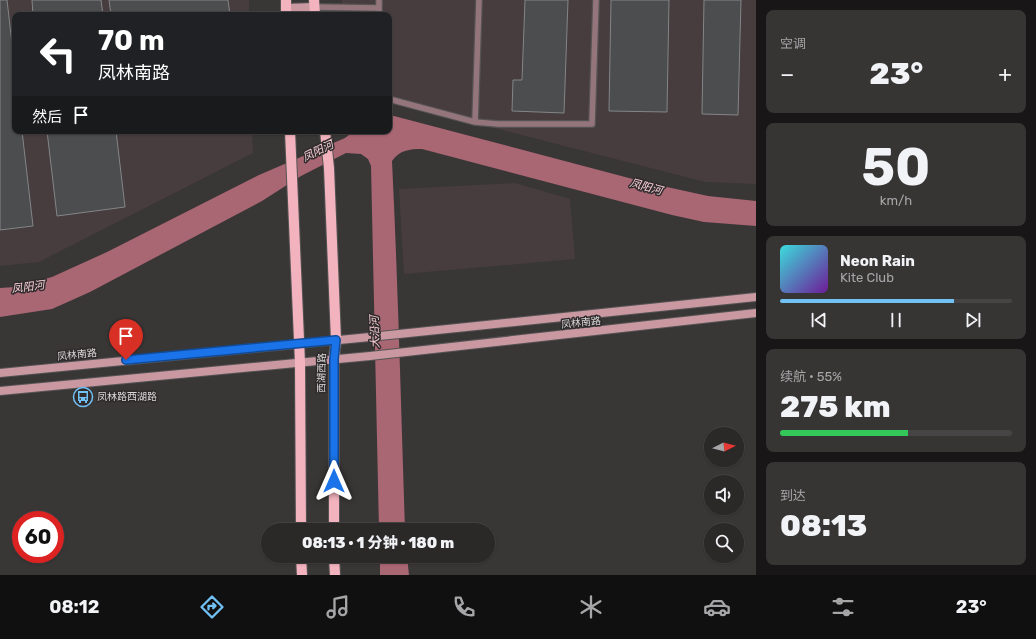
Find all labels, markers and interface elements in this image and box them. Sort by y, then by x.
text: 70 m [98,24,165,57]
icon: left [32,28,84,80]
text: 空调 [780,36,806,51]
text: 23° [870,56,923,92]
text: − [780,61,794,88]
text: + [998,61,1012,88]
text: 凤林南路 [98,62,170,84]
icon: arrive [70,104,92,126]
text: 然后 [32,108,62,126]
text: 50 [862,136,930,198]
water label: 凤阳河 [300,137,337,164]
water label: 凤阳河 [628,176,666,198]
text: km/h [880,193,912,208]
text: Neon Rain [840,252,915,270]
text: Kite Club [840,270,894,285]
water label: 凤阳河 [11,278,47,295]
icon: previous [808,309,830,331]
icon: pause [885,309,907,331]
icon: next [962,309,984,331]
water label: 大沿河 [368,313,382,349]
street label: 凤林南路 [560,315,602,331]
pin [109,319,143,360]
icon: arrive [115,325,137,347]
street label: 凤林南路 [56,347,98,363]
street label: 西湖西路 [316,353,328,393]
text: 续航 · 55% [780,369,842,384]
bus stop icon: 凤林路西湖路 [72,386,94,408]
text: 275 km [780,389,891,425]
place label: 凤林路西湖路 [97,391,157,403]
north arrow [704,427,744,467]
map controls [704,427,744,563]
position arrow [313,460,355,502]
button: sound [704,475,744,515]
text: 到达 [780,488,806,503]
text: 08:13 [780,508,867,544]
speed limit sign: 60 [12,511,64,563]
button: search [704,523,744,563]
text: 08:13 · 1 分钟 · 180 m [302,534,454,552]
icon: directions [198,593,226,621]
icon: music [324,593,352,621]
icon: phone [450,593,478,621]
icon: climate [577,593,605,621]
icon: car [703,593,731,621]
icon: filters [829,593,857,621]
text: 08:12 [49,596,99,618]
text: 23° [956,596,987,618]

